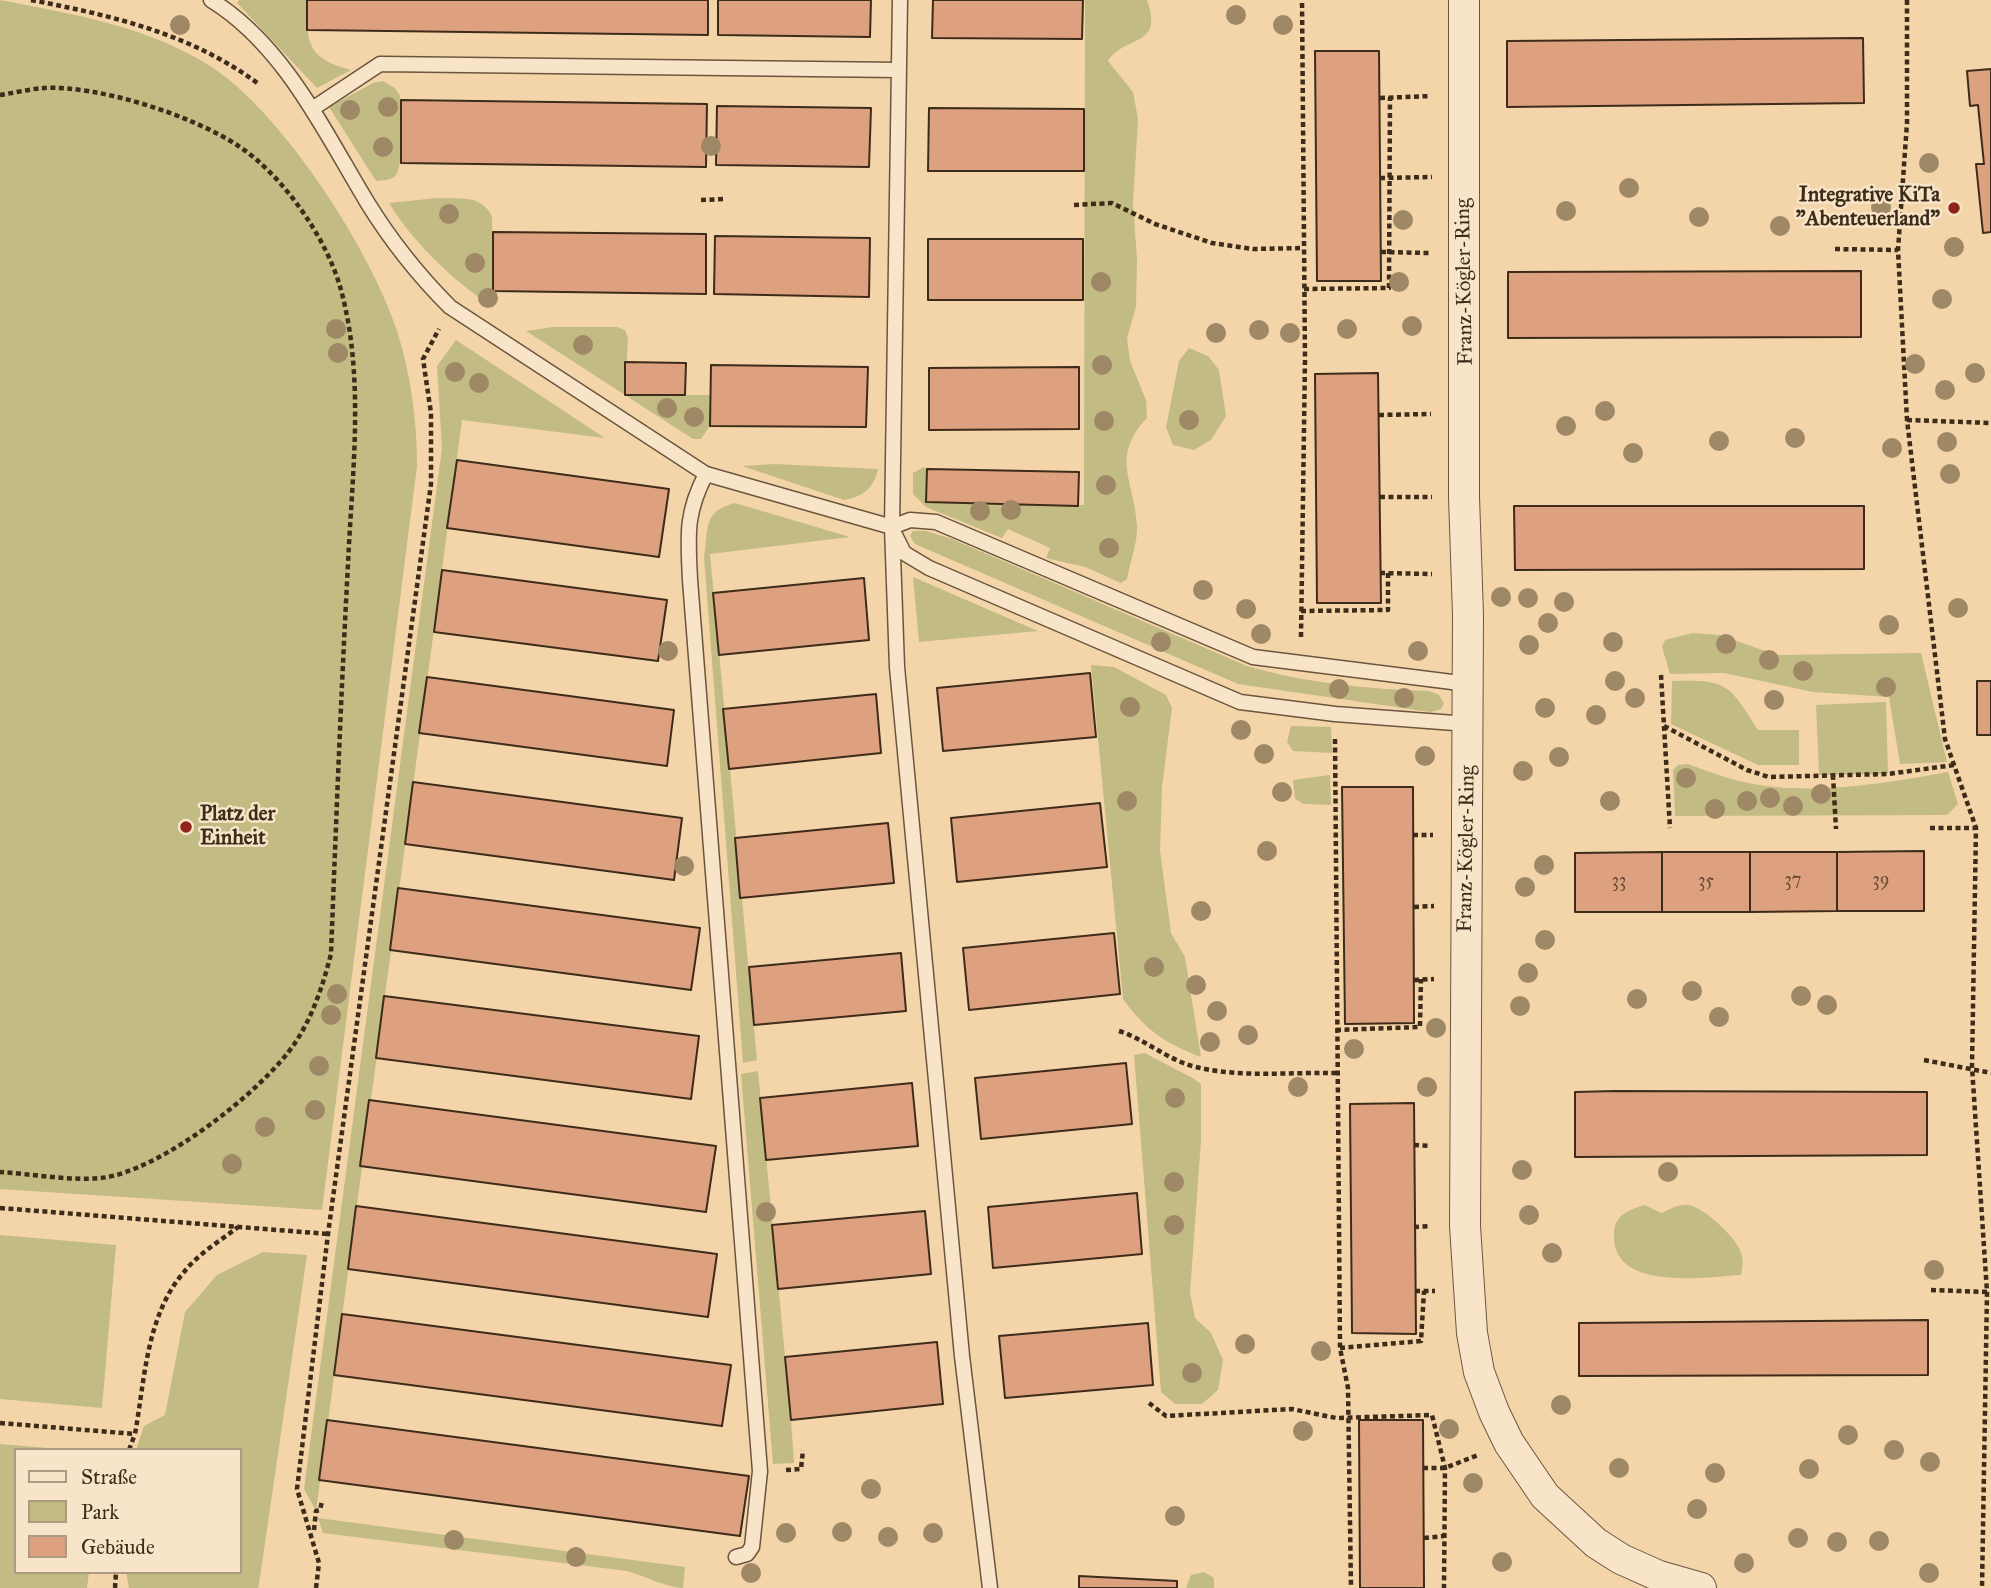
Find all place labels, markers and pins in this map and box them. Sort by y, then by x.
place label: Integrative KiTa "Abenteuerland" [1796,183,1940,233]
marker: Integrative KiTa "Abenteuerland" [1946,200,1962,216]
place label: Platz der Einheit [200,802,275,852]
marker: Platz der Einheit [178,819,194,835]

